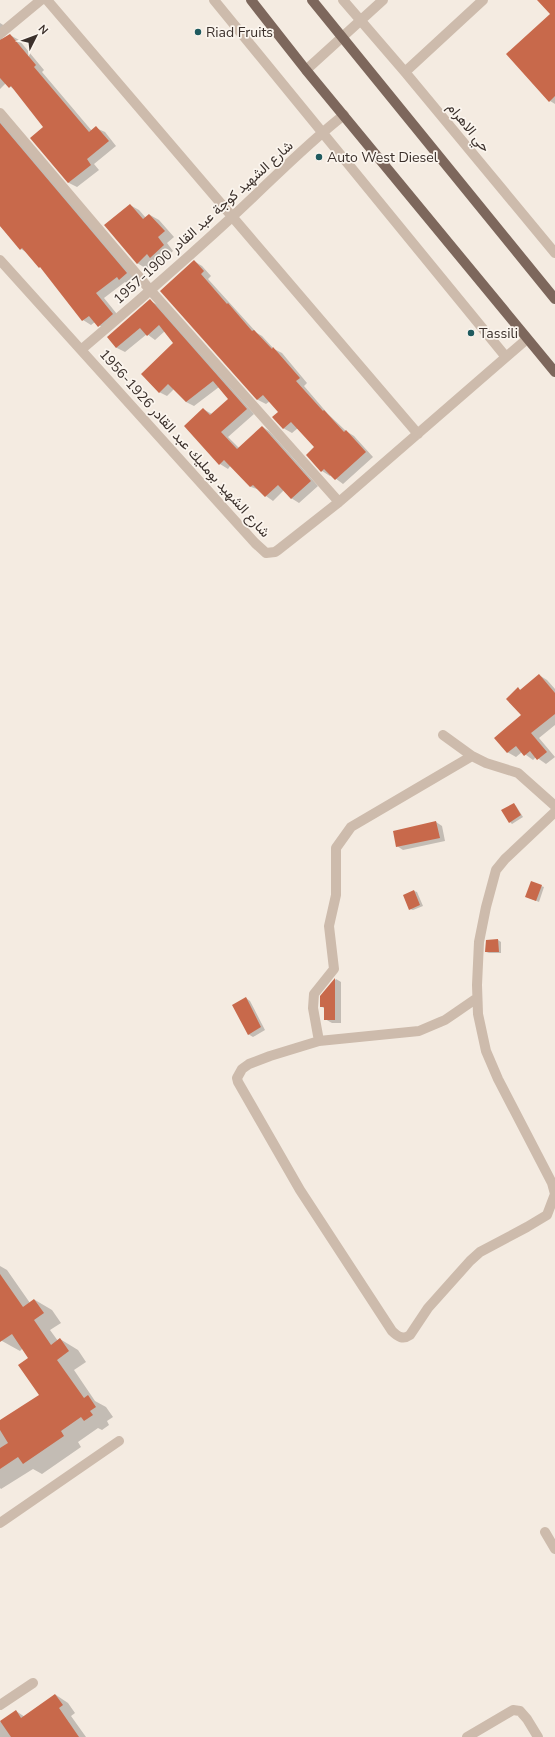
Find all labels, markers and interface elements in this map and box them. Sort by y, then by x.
north arrow [16,16,56,56]
text: N [35,22,51,38]
place label: Riad Fruits [206,23,273,42]
marker: Riad Fruits [193,27,203,37]
street label: حي الاهرام [441,98,495,157]
street label: شارع الشهيد كوجة عبد القادر 1900-1957 [109,136,298,309]
place label: Auto West Diesel [327,148,439,167]
marker: Auto West Diesel [314,152,324,162]
place label: Tassili [479,324,518,343]
marker: Tassili [466,328,476,338]
street label: شارع الشهيد بومليك عبد القادر 1926-1956 [94,345,274,542]

